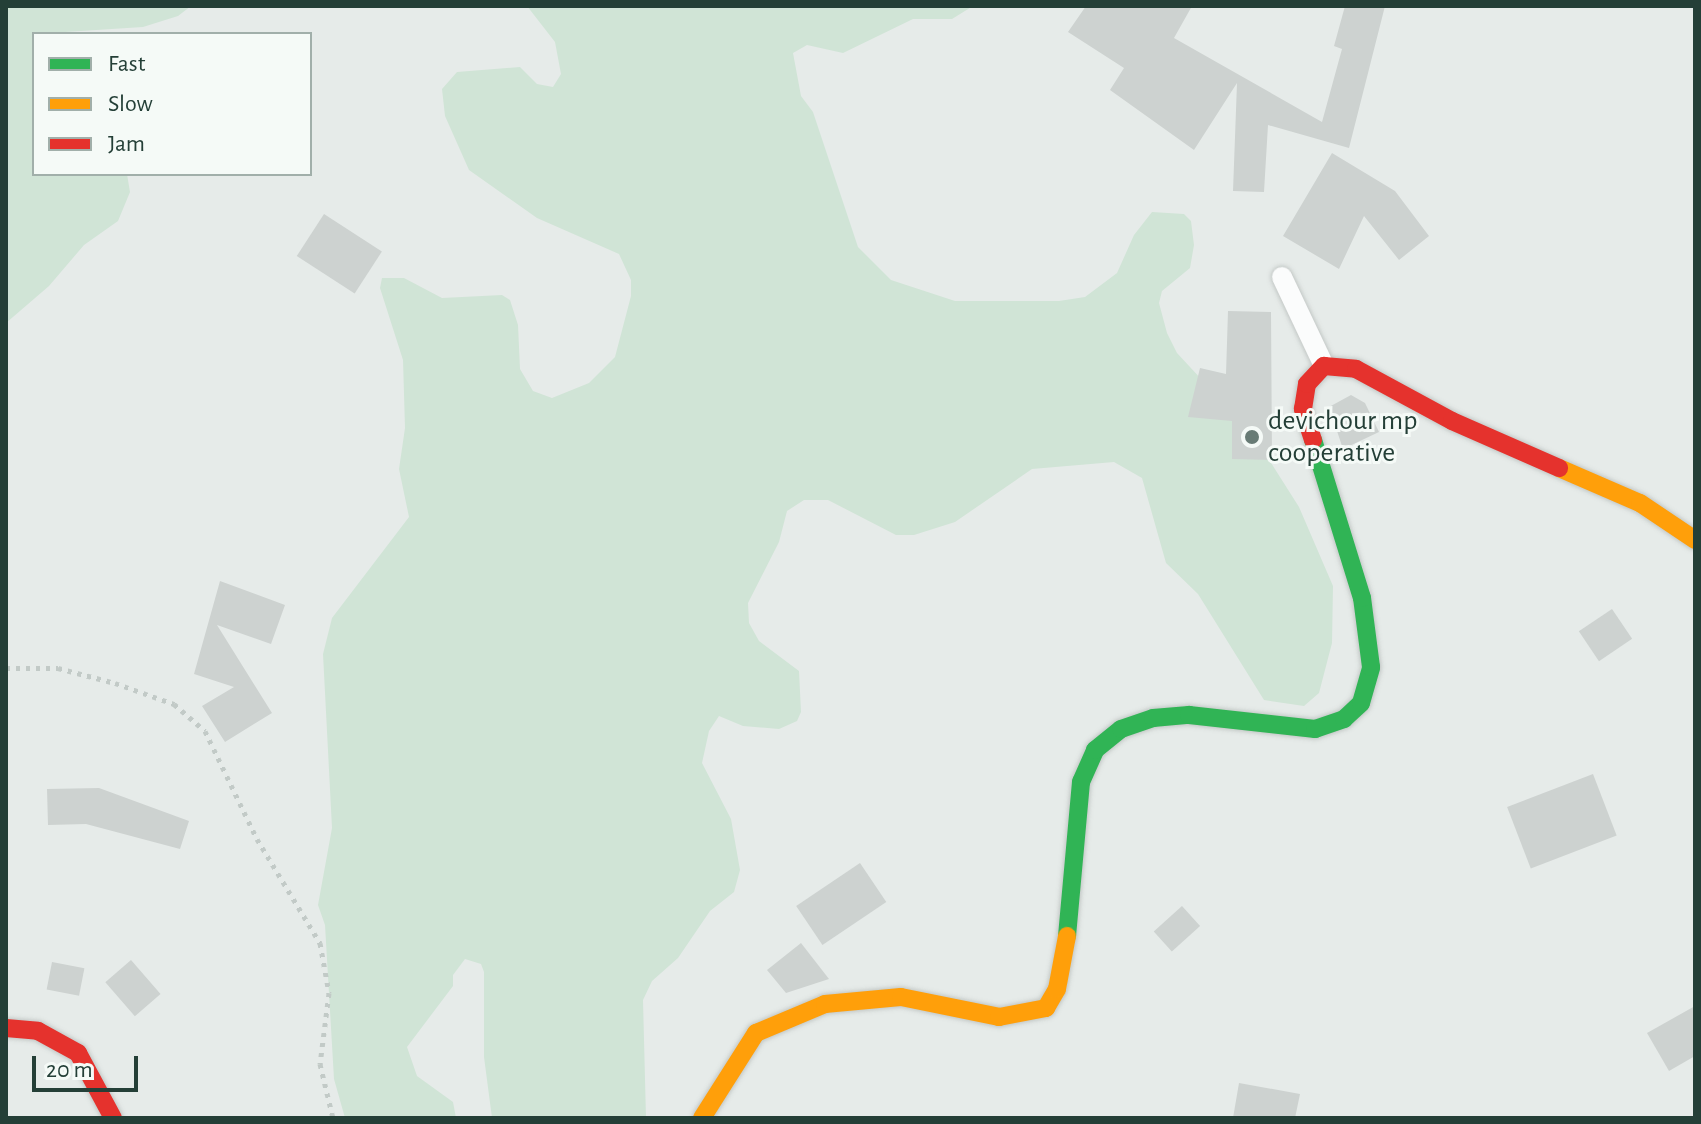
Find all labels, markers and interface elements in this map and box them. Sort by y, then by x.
legend [32,32,312,176]
text: Fast [108,52,145,76]
text: Slow [108,92,153,116]
text: Jam [108,132,145,156]
place label: devichour mp cooperative [1268,404,1417,470]
marker: devichour mp cooperative [1243,428,1261,446]
scale bar [36,1040,142,1090]
text: 20 m [46,1058,93,1082]

